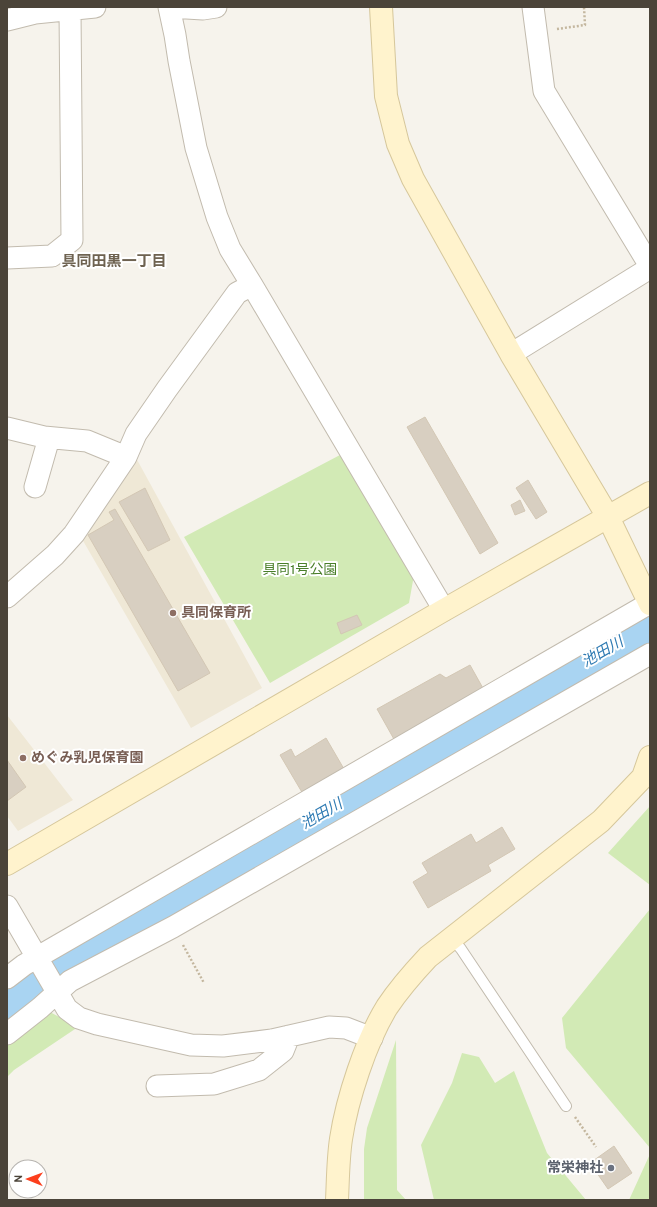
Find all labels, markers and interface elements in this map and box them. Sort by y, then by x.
district label: 具同田黒一丁目 [61,253,167,272]
park label: 具同1号公園 [262,562,338,579]
place label: 具同保育所 [181,605,251,622]
marker: 具同保育所 [168,608,178,618]
water label: 池田川 [579,633,629,672]
place label: めぐみ乳児保育園 [31,750,143,767]
marker: めぐみ乳児保育園 [18,753,28,763]
water label: 池田川 [298,795,348,834]
north arrow [8,1159,48,1199]
place label: 常栄神社 [547,1159,603,1177]
marker: 常栄神社 [606,1163,616,1173]
text: N [12,1175,26,1183]

